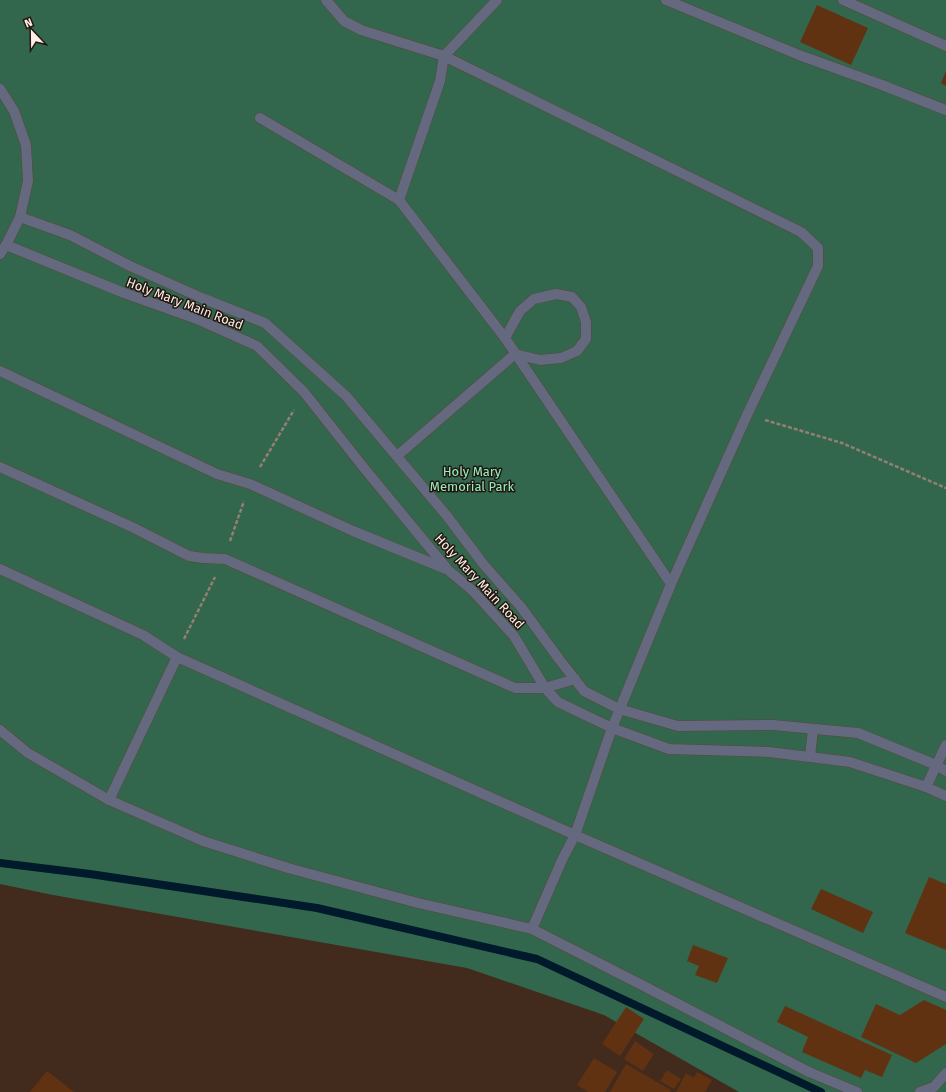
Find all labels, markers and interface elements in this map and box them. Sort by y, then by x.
north arrow [12,12,52,52]
text: N [23,16,34,31]
street label: Holy Mary Main Road [124,274,245,333]
park label: Holy Mary Memorial Park [430,464,515,494]
street label: Holy Mary Main Road [432,531,527,632]

